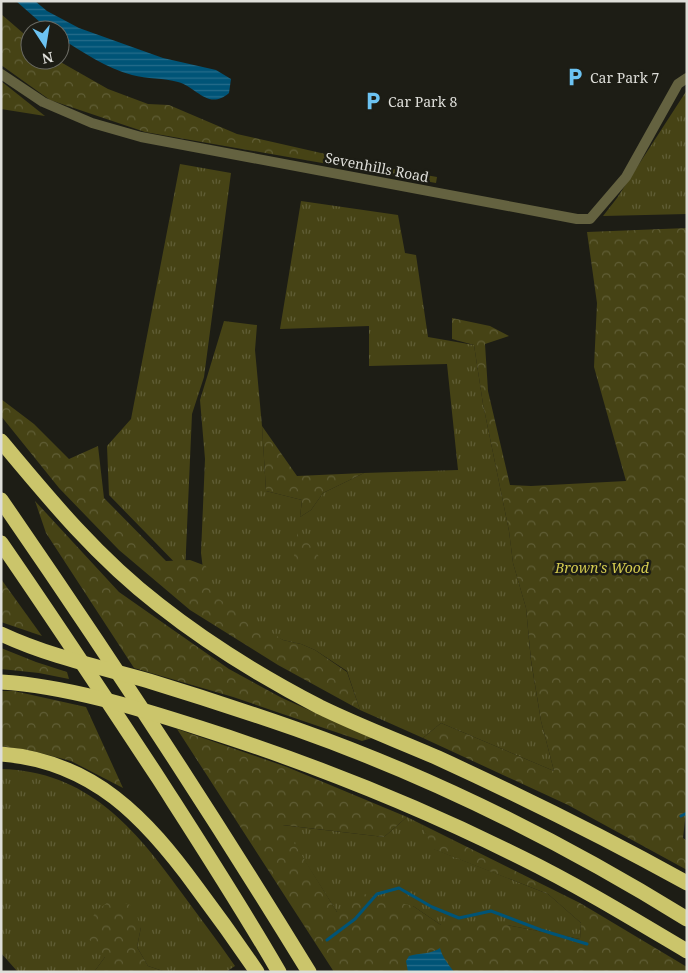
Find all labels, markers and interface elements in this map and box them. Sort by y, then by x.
north arrow [20,20,70,70]
text: N [40,48,55,69]
parking icon: Car Park 7 [564,66,586,88]
place label: Car Park 7 [590,68,659,87]
parking icon: Car Park 8 [362,90,384,112]
place label: Car Park 8 [388,92,457,111]
street label: Sevenhills Road [323,148,431,186]
park label: Brown's Wood [554,558,650,577]

